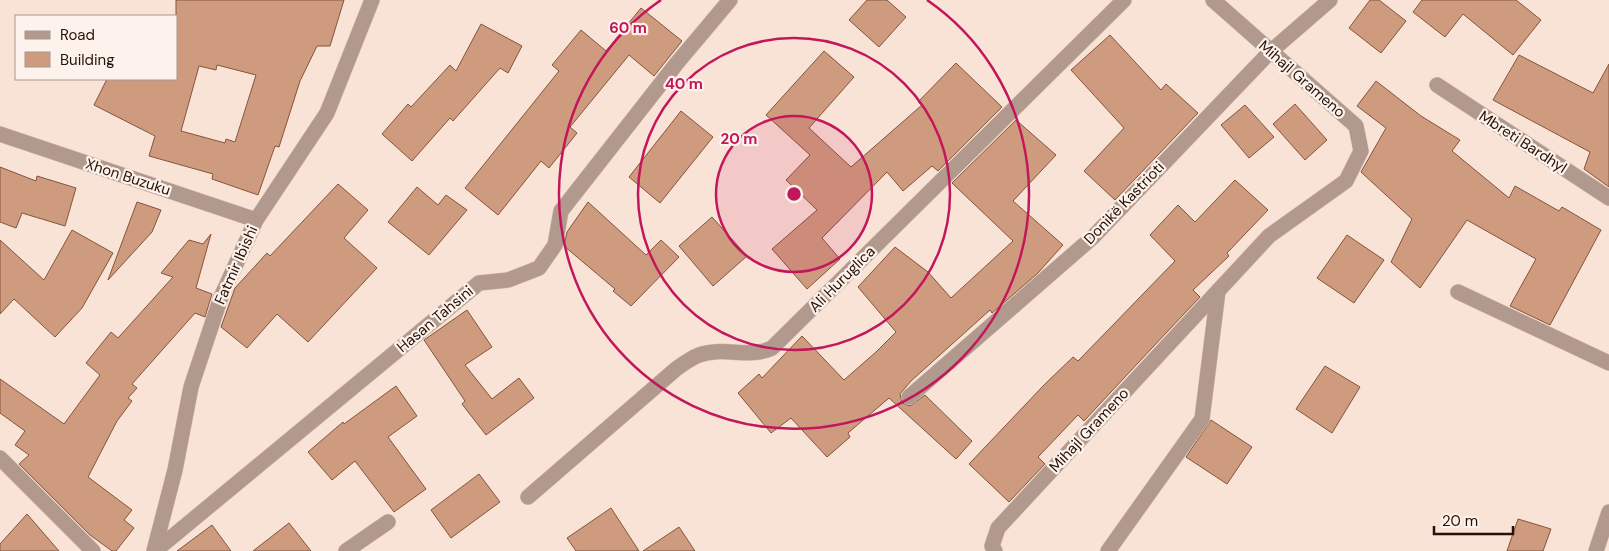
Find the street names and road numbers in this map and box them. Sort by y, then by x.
street label: Mihajl Grameno [1255,36,1350,122]
street label: Mbreti Bardhyl [1475,106,1571,178]
street label: Xhon Buzuku [83,154,173,200]
street label: Donikë Kastrioti [1079,157,1169,249]
street label: Fatmir Ibishi [210,223,262,307]
street label: Ali Huruglica [805,242,879,316]
street label: Hasan Tahsini [393,281,477,357]
street label: Mihajl Grameno [1045,383,1133,476]

